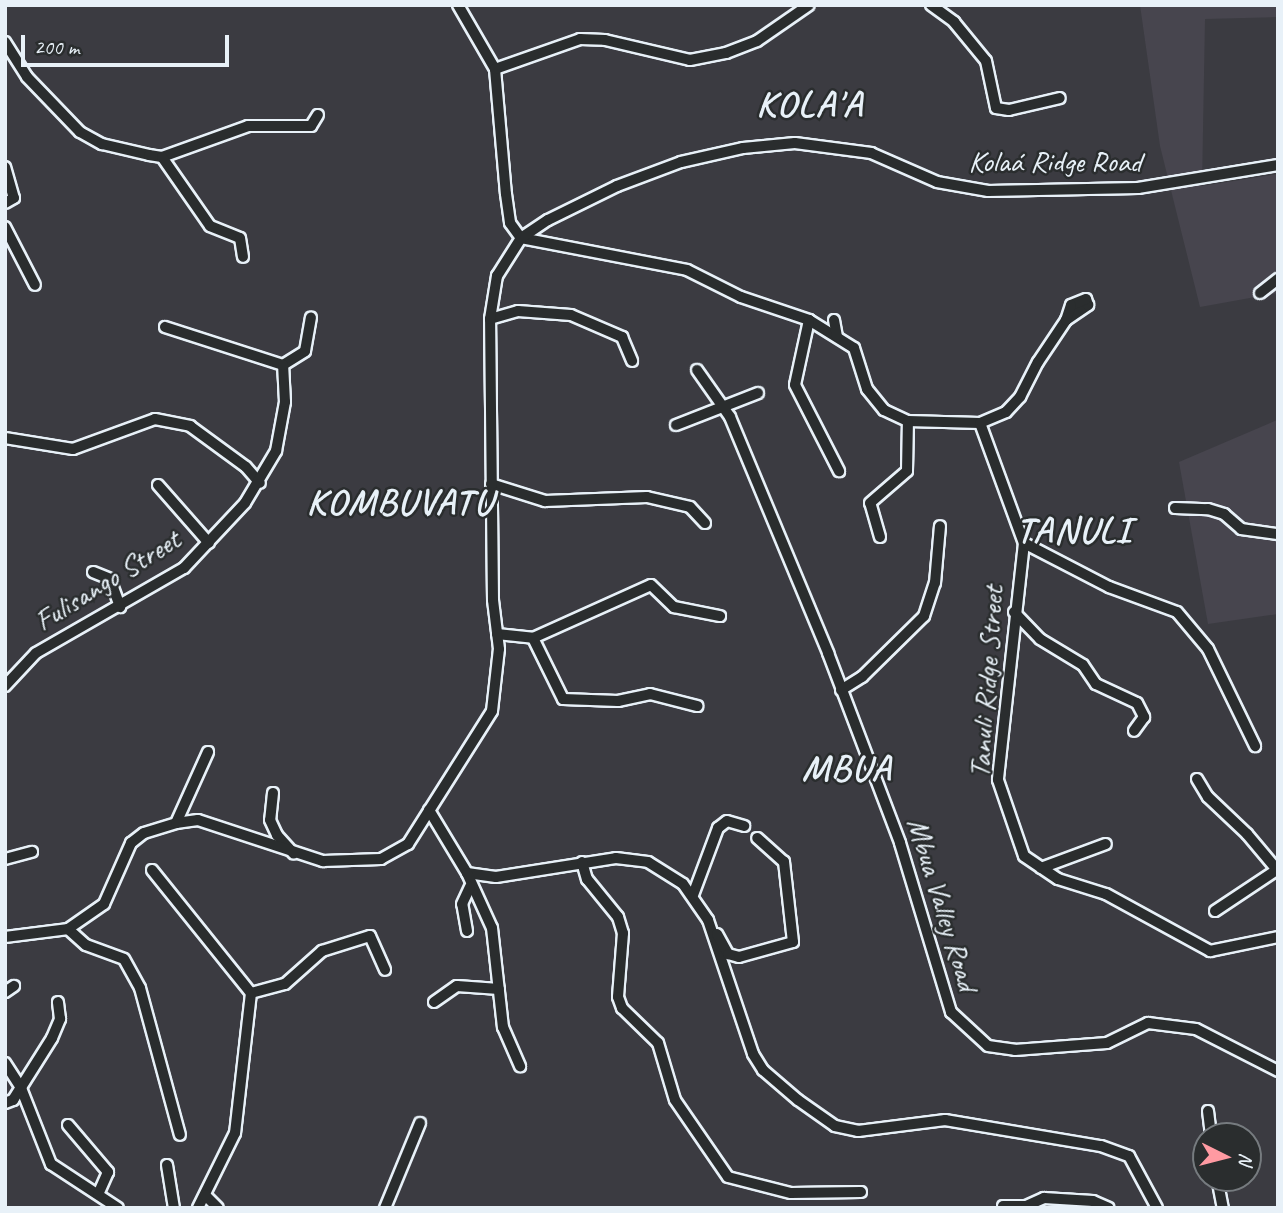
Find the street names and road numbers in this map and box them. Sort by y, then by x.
street label: Kolaá Ridge Road [969,143,1141,179]
street label: Fulisango Street [27,521,187,639]
street label: Tanuli Ridge Street [961,584,1011,780]
street label: Mbua Valley Road [900,813,986,995]

